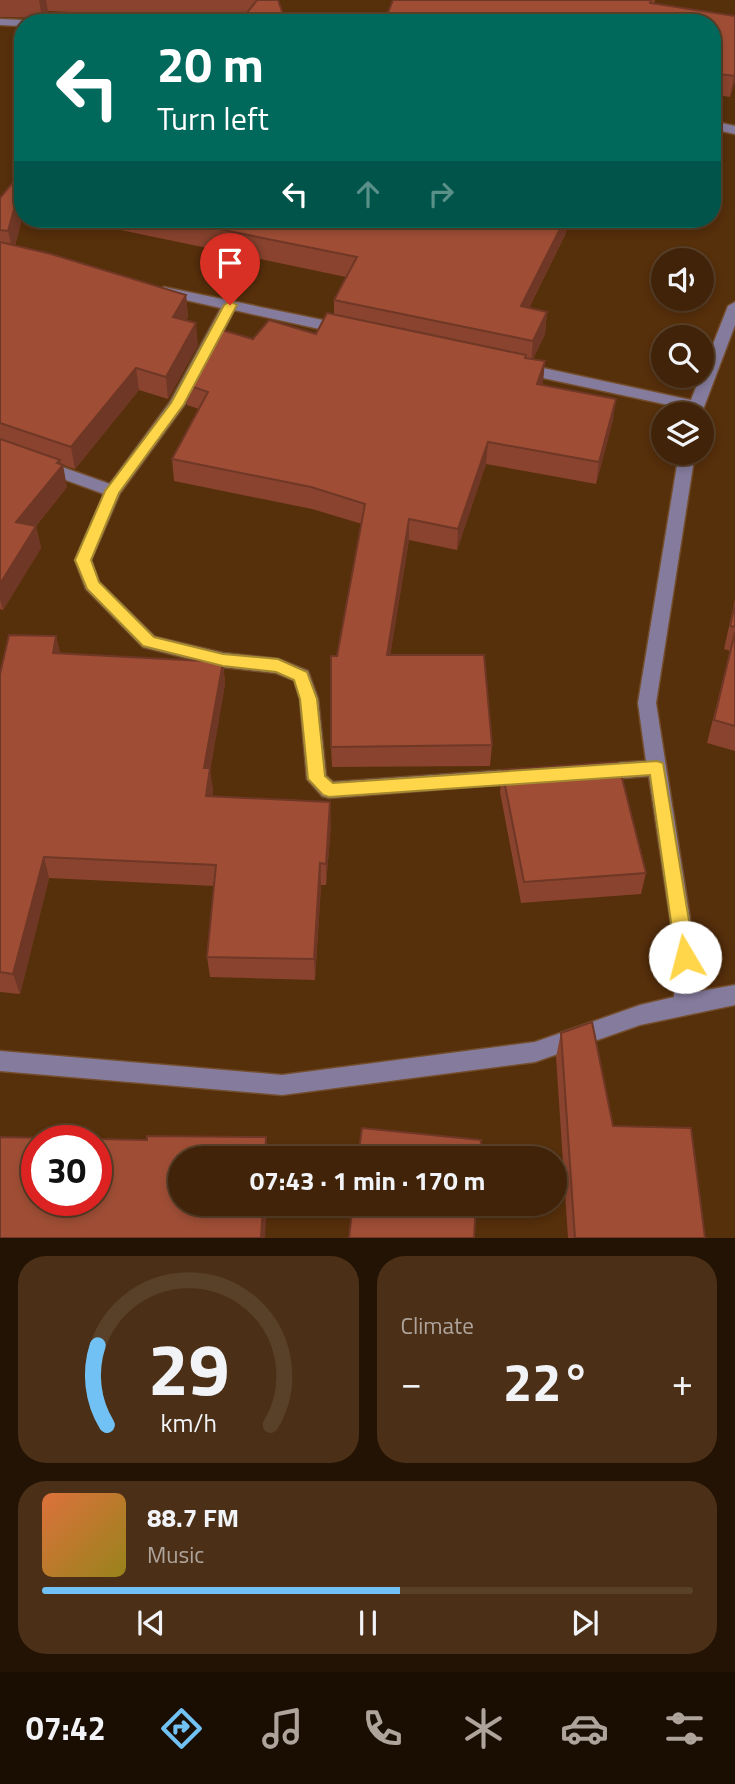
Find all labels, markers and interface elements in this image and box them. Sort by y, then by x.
text: 20 m [157,26,264,101]
icon: left [42,42,133,133]
text: Turn left [157,94,269,142]
icon: left [276,175,314,213]
icon: ahead [349,175,387,213]
icon: right [422,175,460,213]
pin [200,233,260,305]
icon: arrive [211,244,249,282]
map controls [651,248,714,465]
button: sound [651,248,714,311]
button: search [651,325,714,388]
button: layers [651,402,714,465]
position arrow [648,920,722,994]
speed limit sign: 30 [21,1125,112,1216]
text: 07:43 · 1 min · 170 m [250,1161,485,1200]
text: Climate [401,1308,474,1343]
text: 29 [147,1314,229,1424]
text: 22° [503,1342,590,1421]
text: − [401,1353,422,1411]
text: + [672,1353,693,1411]
text: km/h [160,1404,217,1442]
text: 88.7 FM [147,1498,239,1537]
text: Music [147,1537,204,1572]
icon: previous [132,1604,170,1642]
icon: pause [349,1604,387,1642]
icon: next [566,1604,604,1642]
text: 07:42 [26,1704,106,1752]
icon: directions [157,1704,206,1753]
icon: music [258,1704,307,1753]
icon: phone [358,1704,407,1753]
icon: climate [459,1704,508,1753]
icon: car [560,1704,609,1753]
icon: filters [660,1704,709,1753]

